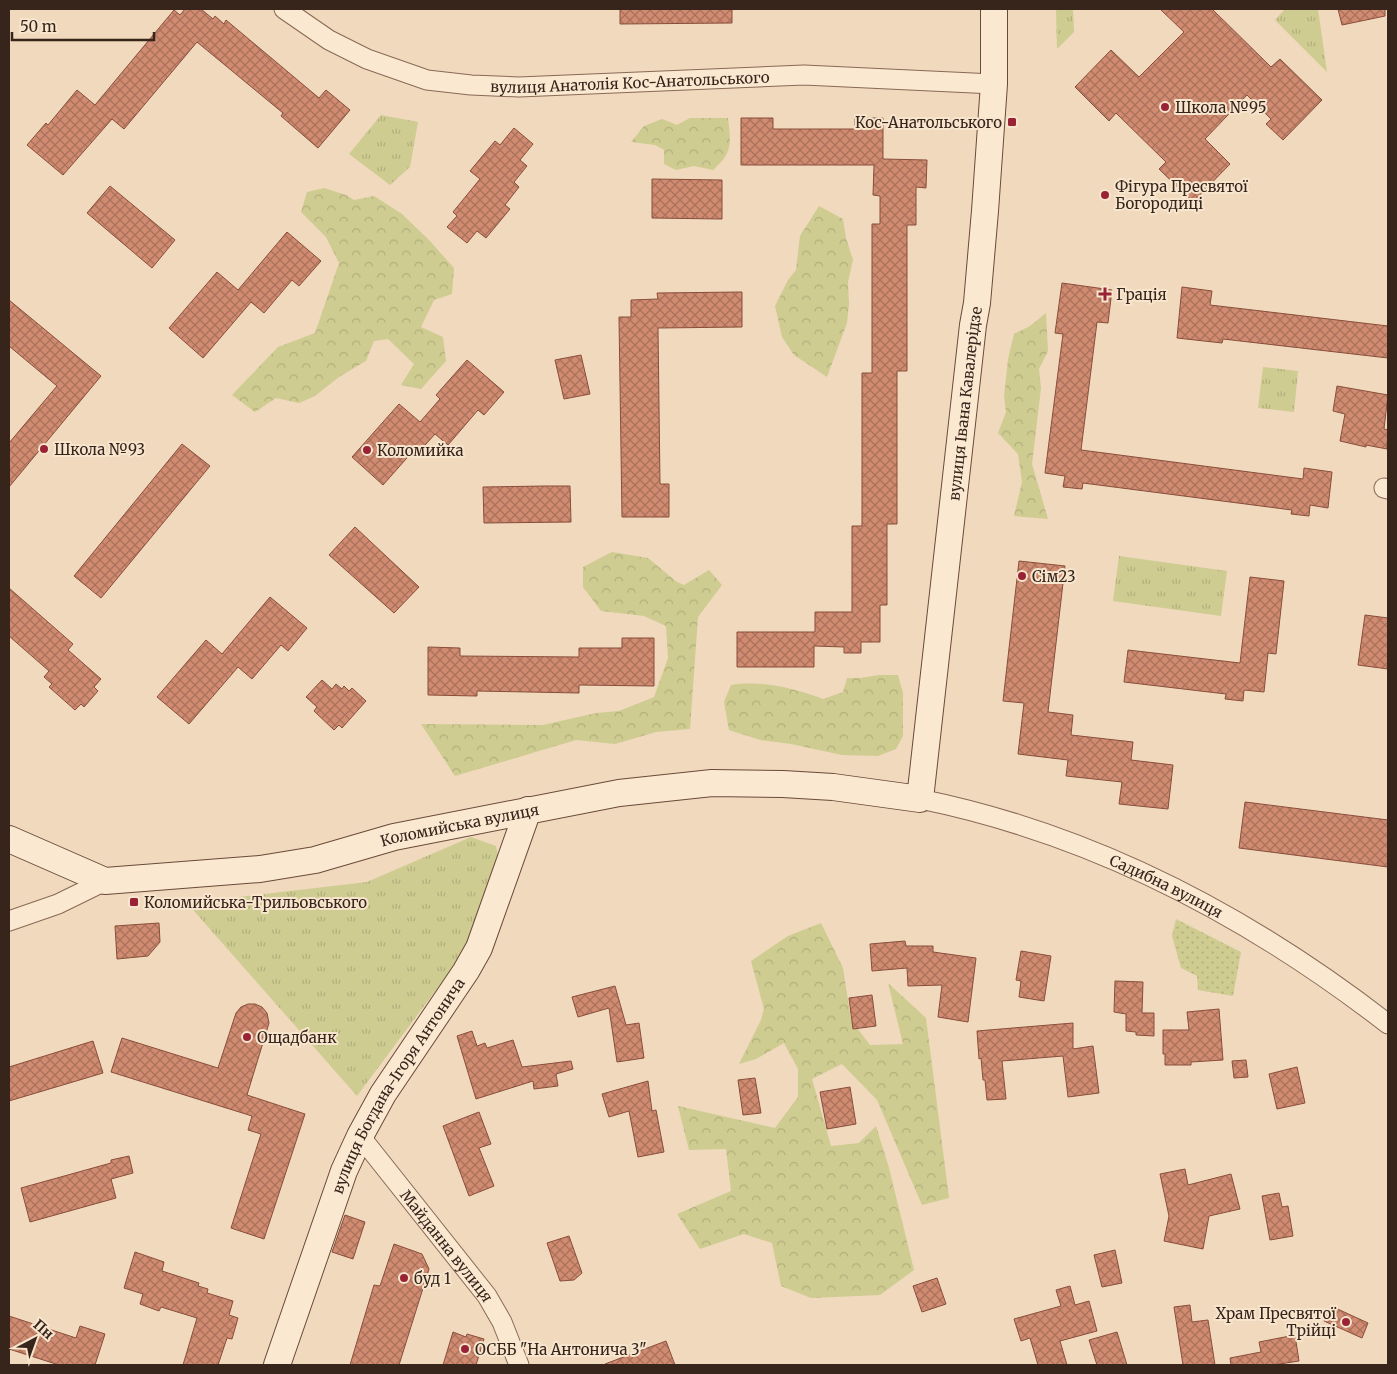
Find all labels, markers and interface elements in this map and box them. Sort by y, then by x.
scale bar [12,10,155,42]
text: 50 m [20,17,57,36]
street label: вулиця Анатолія Кос-Анатольського [490,67,770,97]
place label: Школа №95 [1175,98,1266,117]
marker: Школа №95 [1159,101,1171,113]
place label: Кос-Анатольського [855,113,1002,132]
marker: Кос-Анатольського [1006,116,1018,128]
place label: Фігура Пресвятої Богородиці [1115,177,1248,213]
marker: Фігура Пресвятої Богородиці [1099,189,1111,201]
place label: Грація [1116,285,1167,304]
marker: Грація [1098,287,1112,301]
street label: вулиця Івана Кавалерідзе [944,305,986,502]
place label: Школа №93 [54,440,145,459]
place label: Коломийка [377,441,464,460]
marker: Школа №93 [38,443,50,455]
marker: Коломийка [361,444,373,456]
place label: Сім23 [1032,567,1076,586]
marker: Сім23 [1016,570,1028,582]
street label: Коломийська вулиця [378,799,541,850]
street label: Садибна вулиця [1107,850,1226,922]
place label: Коломийська-Трильовського [144,893,367,912]
marker: Коломийська-Трильовського [128,896,140,908]
street label: вулиця Богдана-Ігоря Антонича [327,974,468,1196]
place label: Ощадбанк [257,1028,337,1047]
marker: Ощадбанк [241,1031,253,1043]
street label: Майданна вулиця [397,1186,498,1305]
place label: буд 1 [414,1269,451,1288]
marker: буд 1 [398,1272,410,1284]
place label: Храм Пресвятої Трійці [1216,1304,1336,1340]
north arrow [10,1314,60,1364]
text: Пн [30,1315,57,1343]
marker: Храм Пресвятої Трійці [1340,1316,1352,1328]
place label: ОСББ "На Антонича 3" [475,1340,647,1359]
marker: ОСББ "На Антонича 3" [459,1343,471,1355]

